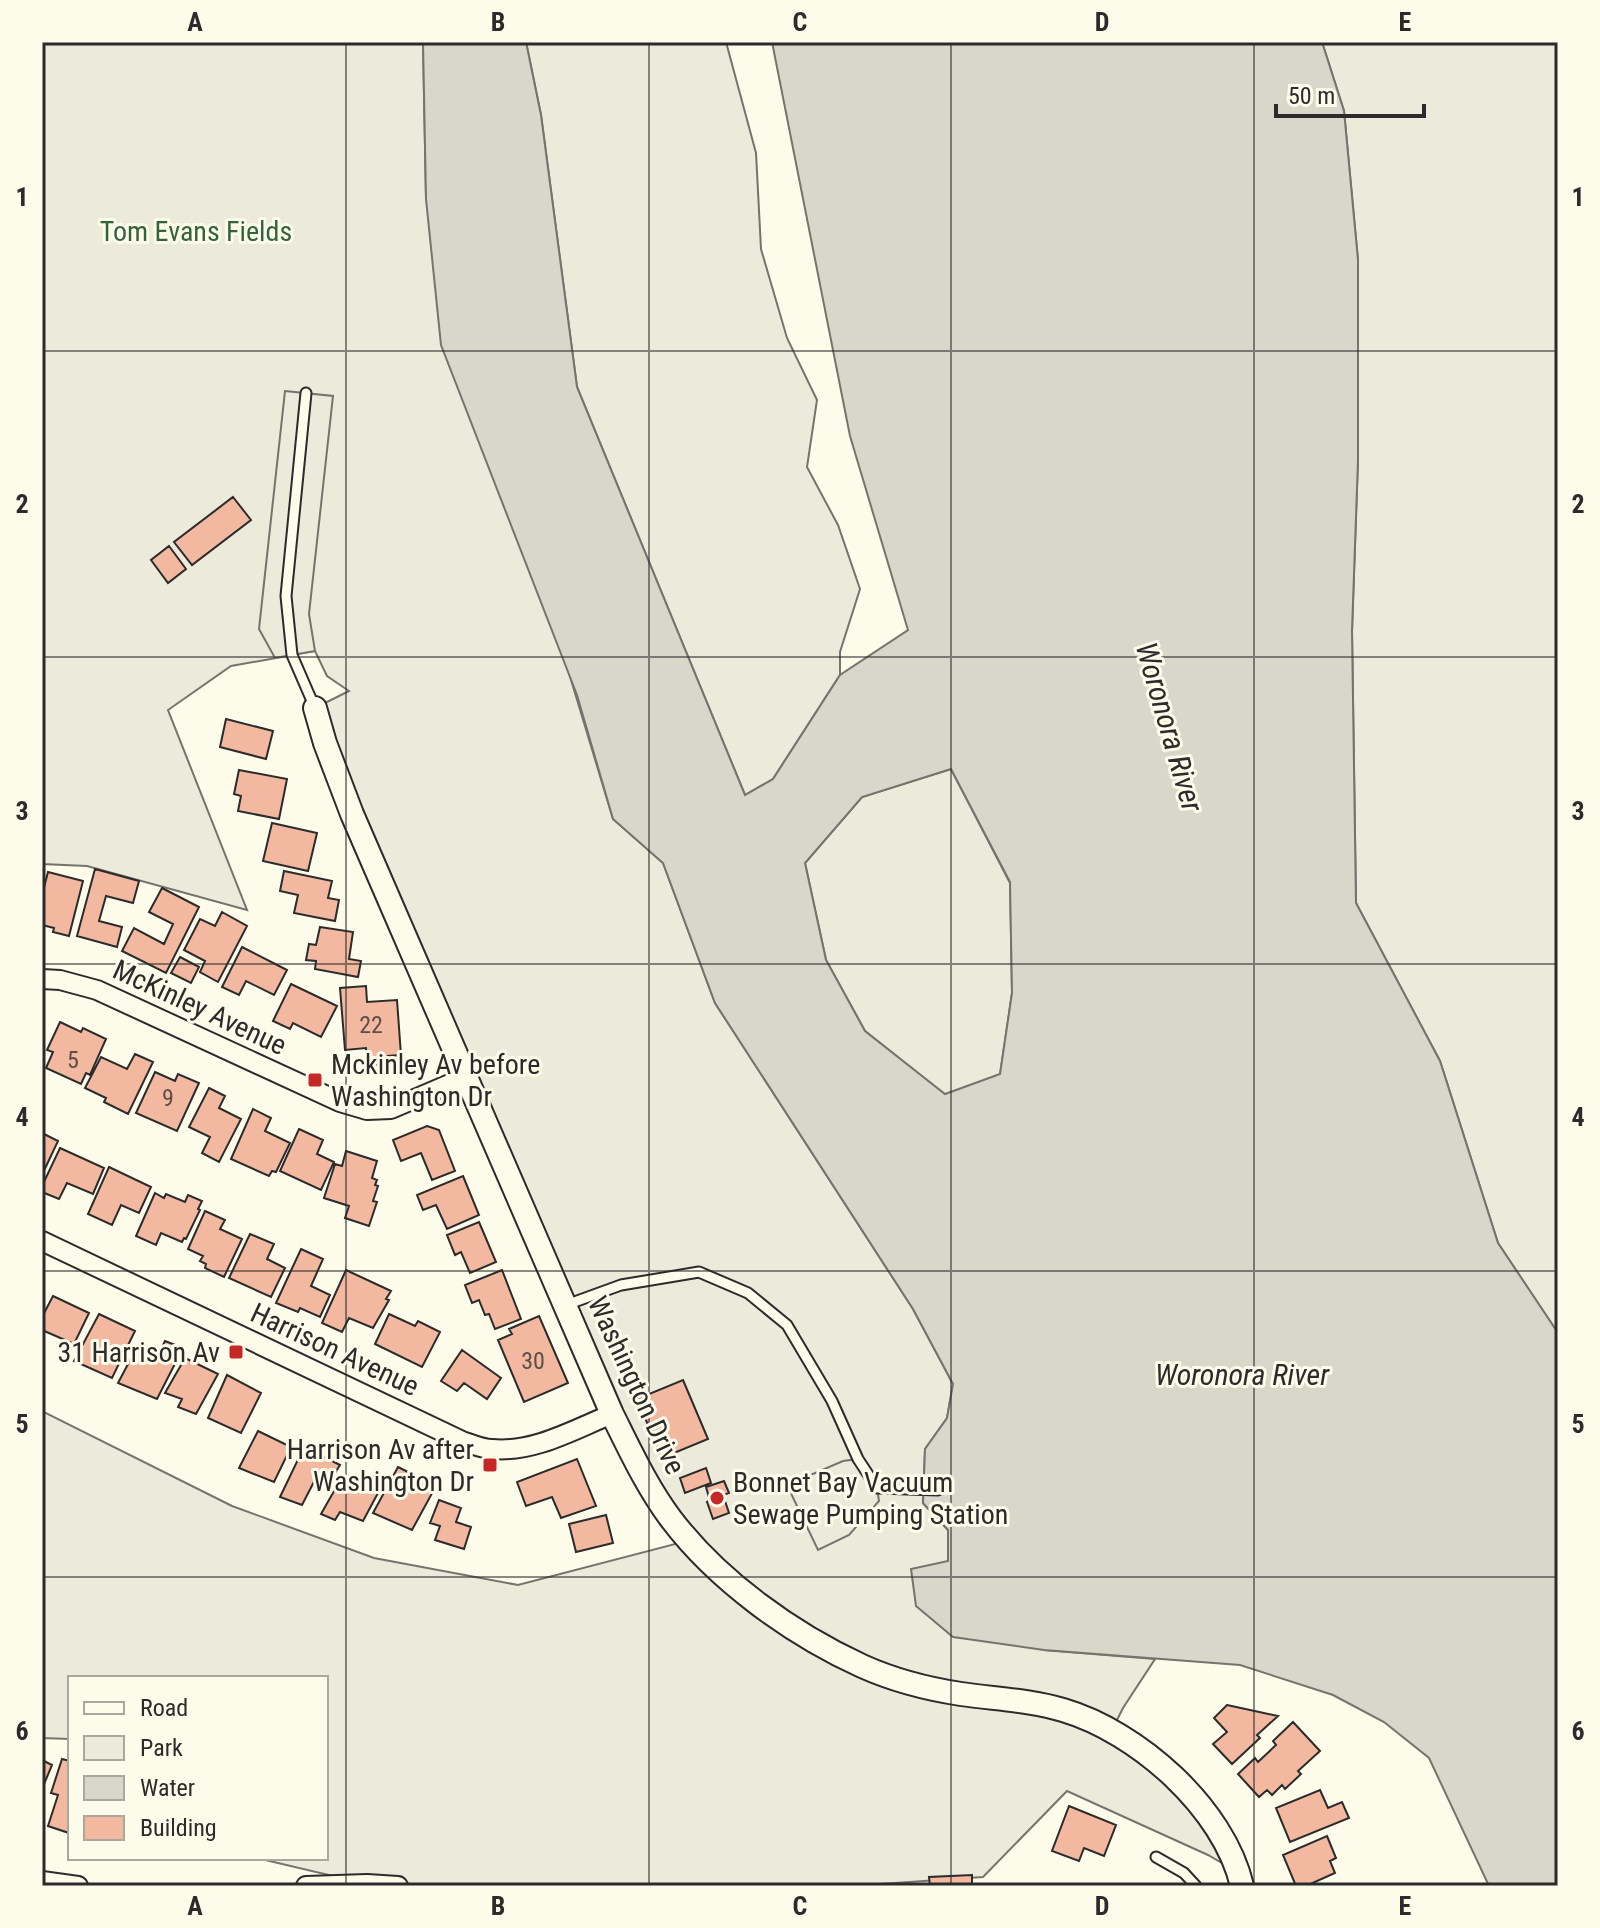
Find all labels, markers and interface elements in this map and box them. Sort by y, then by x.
text: A [187,7,203,37]
text: B [491,7,505,37]
text: C [793,7,808,37]
text: D [1095,7,1109,37]
text: E [1399,7,1412,37]
scale bar [1276,68,1424,118]
text: 50 m [1288,82,1335,110]
text: 1 [15,182,29,212]
text: 1 [1571,182,1585,212]
park label: Tom Evans Fields [100,215,292,248]
text: 2 [15,489,29,519]
text: 2 [1571,489,1585,519]
water label: Woronora River [1129,638,1211,816]
text: 3 [15,796,29,826]
text: 3 [1571,796,1585,826]
street label: McKinley Avenue [108,953,292,1062]
house number: 22 [359,1011,383,1039]
house number: 5 [67,1046,79,1074]
place label: Mckinley Av before Washington Dr [331,1048,540,1113]
marker: Mckinley Av before Washington Dr [306,1071,324,1089]
house number: 9 [162,1084,174,1112]
text: 4 [15,1102,29,1132]
text: 4 [1571,1102,1585,1132]
street label: Washington Drive [581,1291,692,1479]
street label: Harrison Avenue [245,1296,424,1403]
place label: 31 Harrison Av [57,1336,220,1369]
marker: 31 Harrison Av [227,1343,245,1361]
house number: 30 [521,1347,545,1375]
water label: Woronora River [1155,1357,1330,1392]
text: 5 [15,1409,29,1439]
text: 5 [1571,1409,1585,1439]
place label: Harrison Av after Washington Dr [287,1433,474,1498]
marker: Harrison Av after Washington Dr [481,1456,499,1474]
place label: Bonnet Bay Vacuum Sewage Pumping Station [733,1466,1008,1531]
marker: Bonnet Bay Vacuum Sewage Pumping Station [708,1489,726,1507]
legend [68,1676,328,1860]
text: Road [140,1694,188,1722]
text: 6 [15,1716,29,1746]
text: 6 [1571,1716,1585,1746]
text: Park [140,1734,183,1762]
text: Water [140,1774,195,1802]
text: Building [140,1814,217,1842]
text: A [187,1891,203,1921]
text: B [491,1891,505,1921]
text: C [793,1891,808,1921]
text: D [1095,1891,1109,1921]
text: E [1399,1891,1412,1921]

